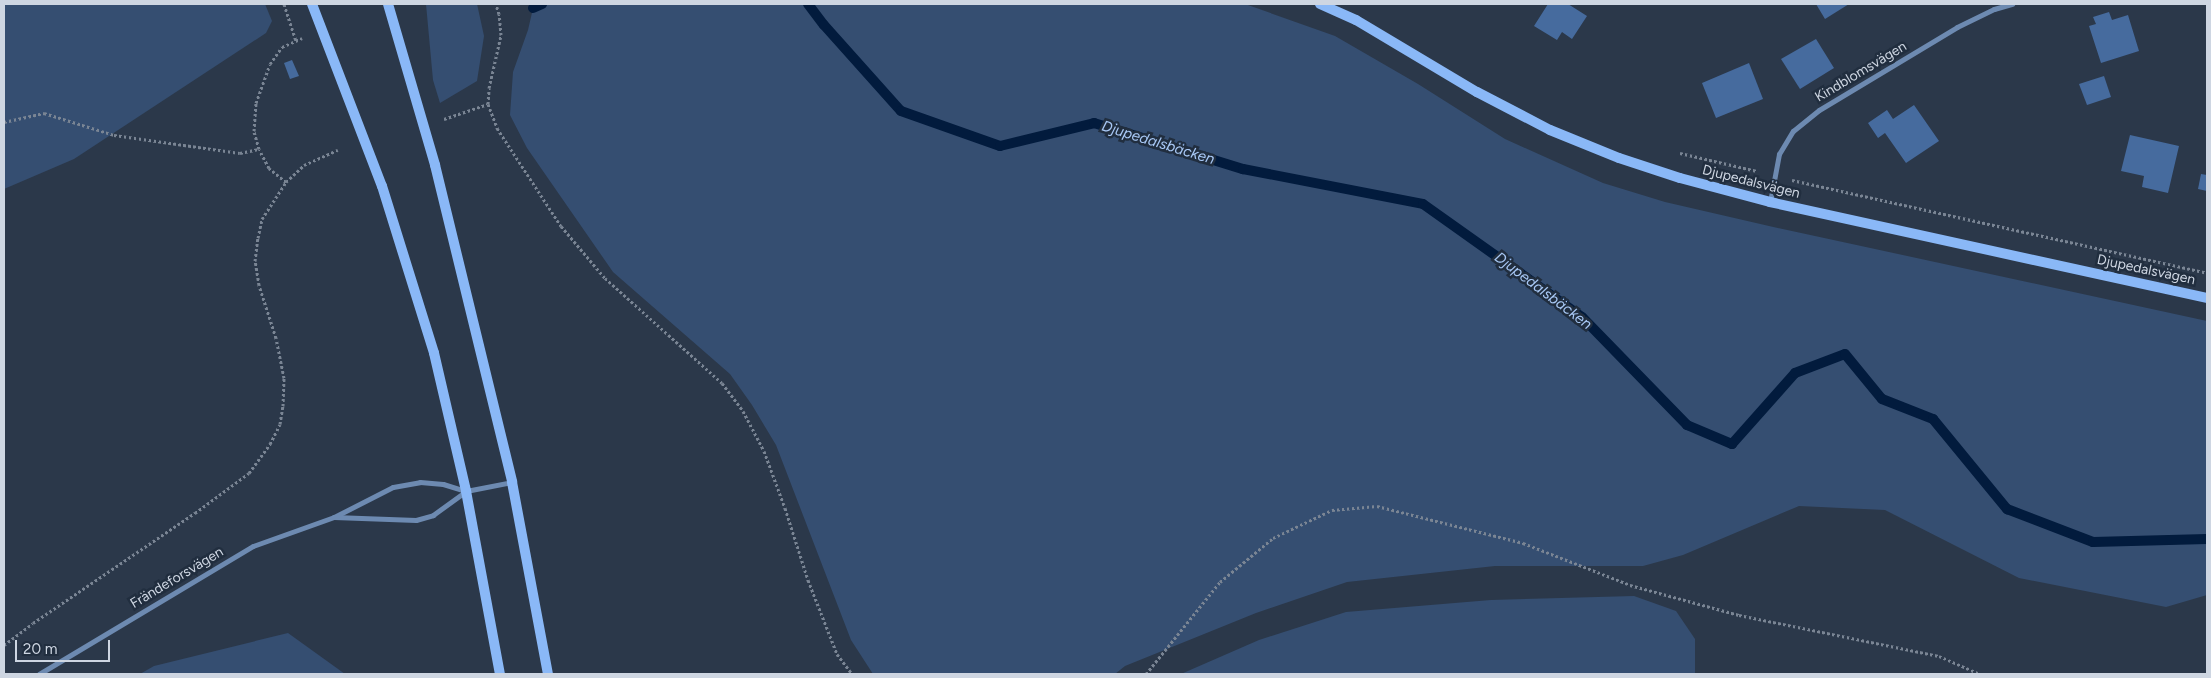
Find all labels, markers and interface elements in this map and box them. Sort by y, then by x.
street label: Kindblomsvägen [1812,38,1910,106]
water label: Djupedalsbäcken [1099,117,1217,169]
street label: Djupedalsvägen [1700,162,1802,202]
water label: Djupedalsbäcken [1491,249,1595,333]
street label: Djupedalsvägen [2095,251,2197,289]
street label: Frändeforsvägen [127,544,227,612]
scale bar [18,630,112,662]
text: 20 m [23,640,57,658]

